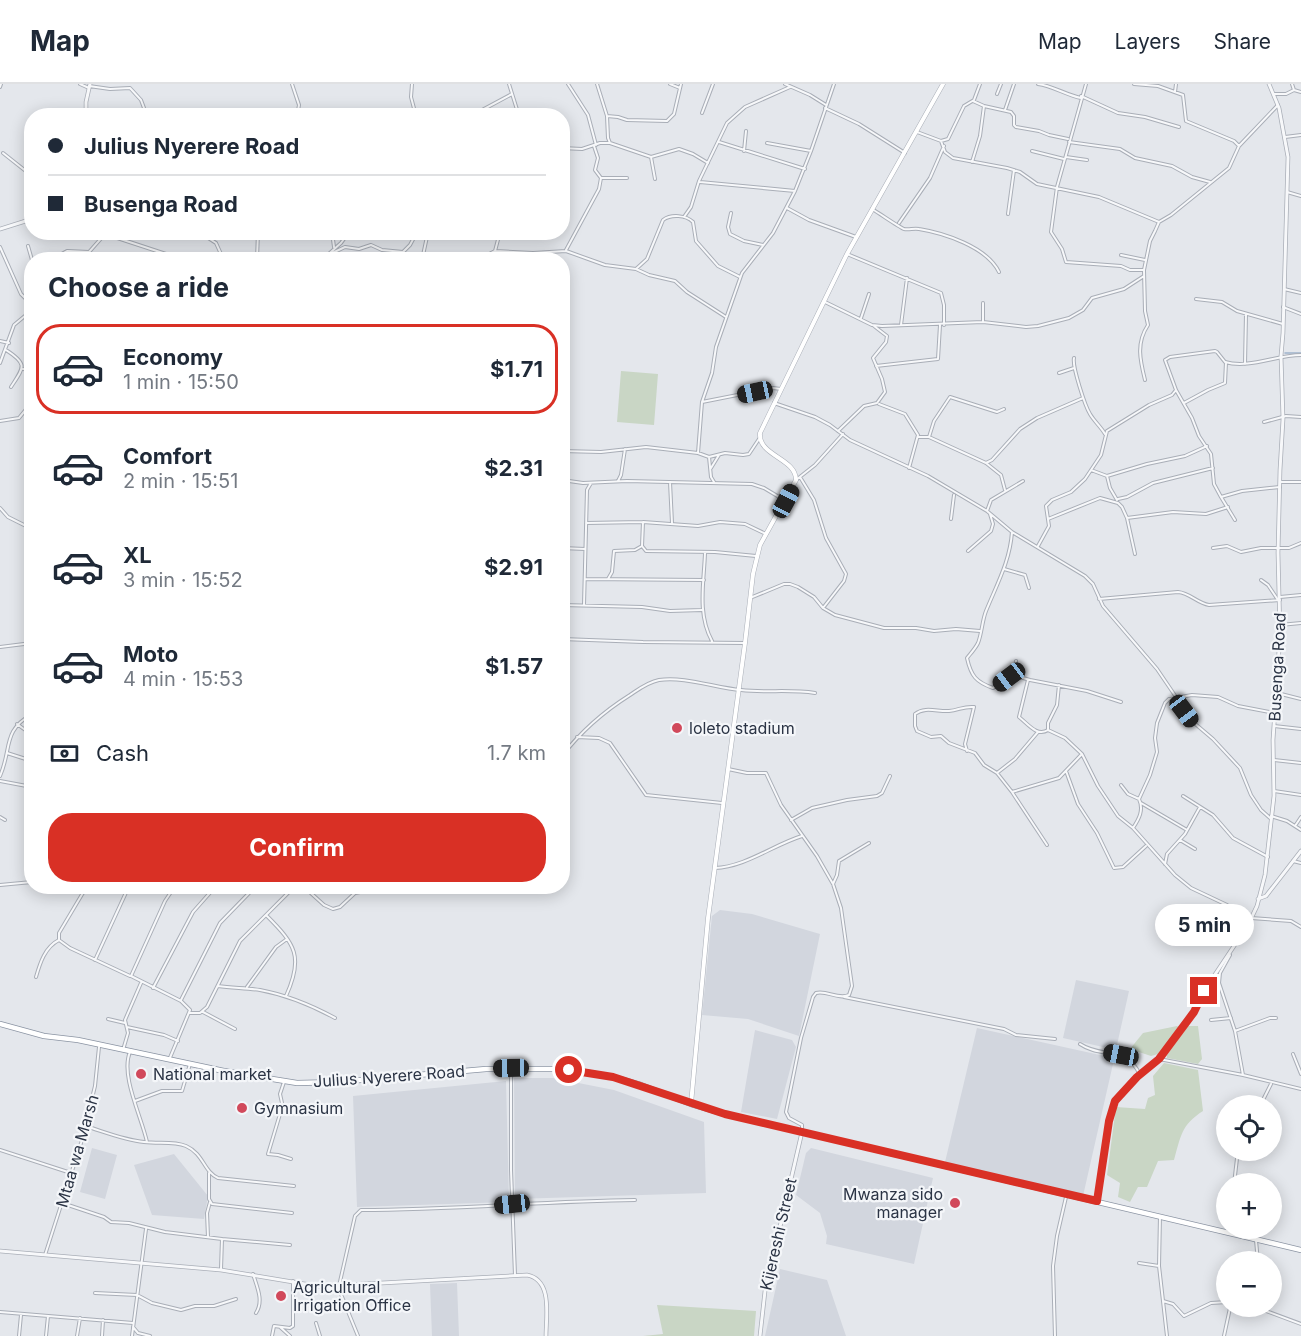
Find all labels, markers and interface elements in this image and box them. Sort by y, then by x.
text: Map [30,24,90,58]
text: Map [1038,29,1082,54]
text: Layers [1115,29,1181,54]
text: Share [1214,29,1271,54]
text: Julius Nyerere Road [84,133,299,159]
text: Busenga Road [84,191,238,217]
text: Choose a ride [48,271,229,304]
icon: car [51,342,105,396]
text: Economy [123,344,223,370]
text: $1.71 [490,356,543,382]
text: 1 min · 15:50 [123,370,239,394]
car [736,379,774,405]
icon: car [51,441,105,495]
text: Comfort [123,443,212,469]
text: $2.31 [484,455,543,481]
text: 2 min · 15:51 [123,469,238,493]
car [770,481,802,521]
icon: car [51,540,105,594]
text: XL [123,542,152,568]
text: $2.91 [484,554,543,580]
text: 3 min · 15:52 [123,568,243,592]
street label: Busenga Road [1264,612,1290,722]
icon: car [51,639,105,693]
text: Moto [123,641,178,667]
text: $1.57 [485,653,543,679]
car [989,659,1029,695]
text: 4 min · 15:53 [123,667,243,691]
car [1166,691,1202,731]
place label: loleto stadium [689,718,795,738]
marker: loleto stadium [670,721,684,735]
icon: cash [48,737,81,770]
text: Cash [96,740,149,766]
text: 1.7 km [487,741,546,765]
button: Confirm [48,813,546,882]
callout: 5 min [1154,904,1254,946]
text: 5 min [1178,913,1231,937]
route end [1190,977,1217,1004]
car [1102,1043,1140,1067]
route start [555,1056,582,1083]
car [493,1059,529,1077]
street label: Julius Nyerere Road [312,1061,466,1091]
place label: National market [153,1064,272,1084]
marker: National market [134,1067,148,1081]
street label: Mtaa wa Marsh [51,1092,103,1210]
map controls [1216,1095,1282,1317]
button: locate [1216,1095,1282,1161]
place label: Gymnasium [254,1098,343,1118]
marker: Gymnasium [235,1101,249,1115]
button: + [1216,1173,1282,1239]
street label: Kijereshi Street [755,1176,801,1292]
place label: Mwanza sido manager [843,1184,943,1222]
car [493,1193,531,1215]
marker: Mwanza sido manager [948,1196,962,1210]
button: − [1216,1251,1282,1317]
place label: Agricultural Irrigation Office [293,1277,411,1315]
marker: Agricultural Irrigation Office [274,1289,288,1303]

